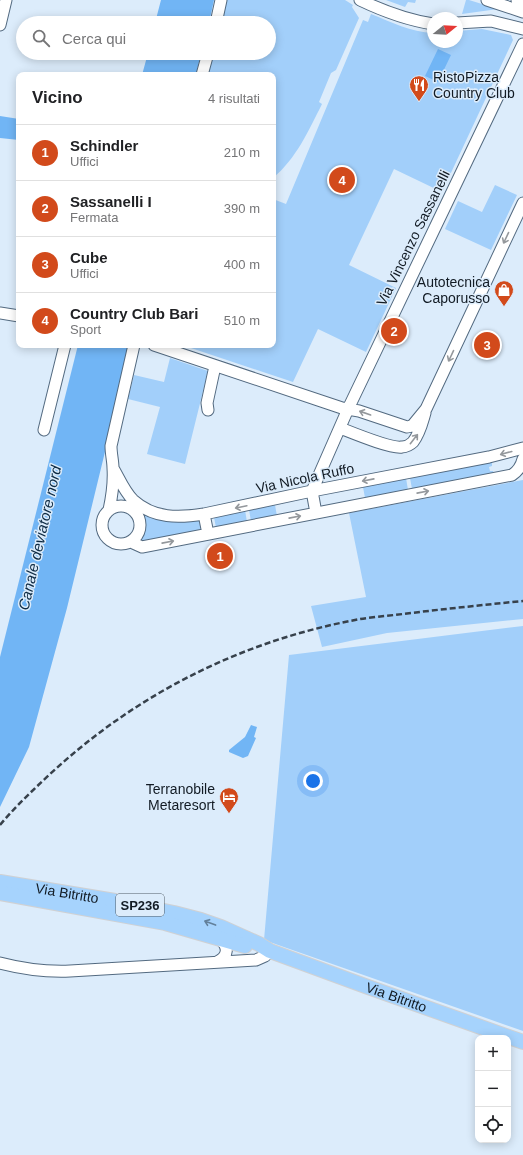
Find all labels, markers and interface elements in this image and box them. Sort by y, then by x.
north arrow [427,12,463,48]
search box [16,16,276,60]
icon: search [30,27,52,49]
text: Cerca qui [62,30,126,47]
place label: RistoPizza Country Club [433,69,515,101]
restaurant icon: RistoPizza Country Club [408,74,430,102]
text: Vicino [32,88,83,107]
text: 4 risultati [208,91,260,106]
text: Schindler [70,137,138,154]
text: 1 [41,145,49,160]
text: 210 m [224,145,260,160]
text: Uffici [70,154,99,169]
pin: 4 [329,165,355,195]
street label: Via Vincenzo Sassanelli [373,168,453,308]
text: Sassanelli I [70,193,152,210]
text: 2 [41,201,49,216]
text: 390 m [224,201,260,216]
text: Fermata [70,210,118,225]
one-way arrow [502,232,509,244]
text: Cube [70,249,108,266]
text: 3 [41,257,49,272]
text: 400 m [224,257,260,272]
text: Uffici [70,266,99,281]
place label: Autotecnica Caporusso [417,274,490,306]
shop icon: Autotecnica Caporusso [493,279,515,307]
text: Country Club Bari [70,305,198,322]
text: 4 [41,313,49,328]
text: 510 m [224,313,260,328]
pin: 2 [381,316,407,346]
text: Sport [70,322,101,337]
pin: 3 [474,330,500,360]
one-way arrow [447,349,454,361]
one-way arrow [359,409,372,416]
one-way arrow [410,433,418,444]
one-way arrow [500,450,513,457]
street label: Via Nicola Ruffo [254,460,356,496]
water label: Canale deviatore nord [15,463,65,612]
one-way arrow [362,476,375,484]
one-way arrow [416,488,429,496]
one-way arrow [234,503,247,511]
one-way arrow [288,513,301,521]
one-way arrow [161,538,174,546]
pin: 1 [207,541,233,571]
your location [303,771,323,791]
place label: Terranobile Metaresort [146,781,215,813]
hotel icon: Terranobile Metaresort [218,786,240,814]
street label: Via Bitritto [34,880,100,906]
road number: SP236 [116,894,164,916]
one-way arrow [204,918,216,926]
street label: Via Bitritto [364,979,429,1015]
map controls [475,1035,511,1143]
button: + [475,1035,511,1071]
button: − [475,1071,511,1107]
button: locate [475,1107,511,1143]

